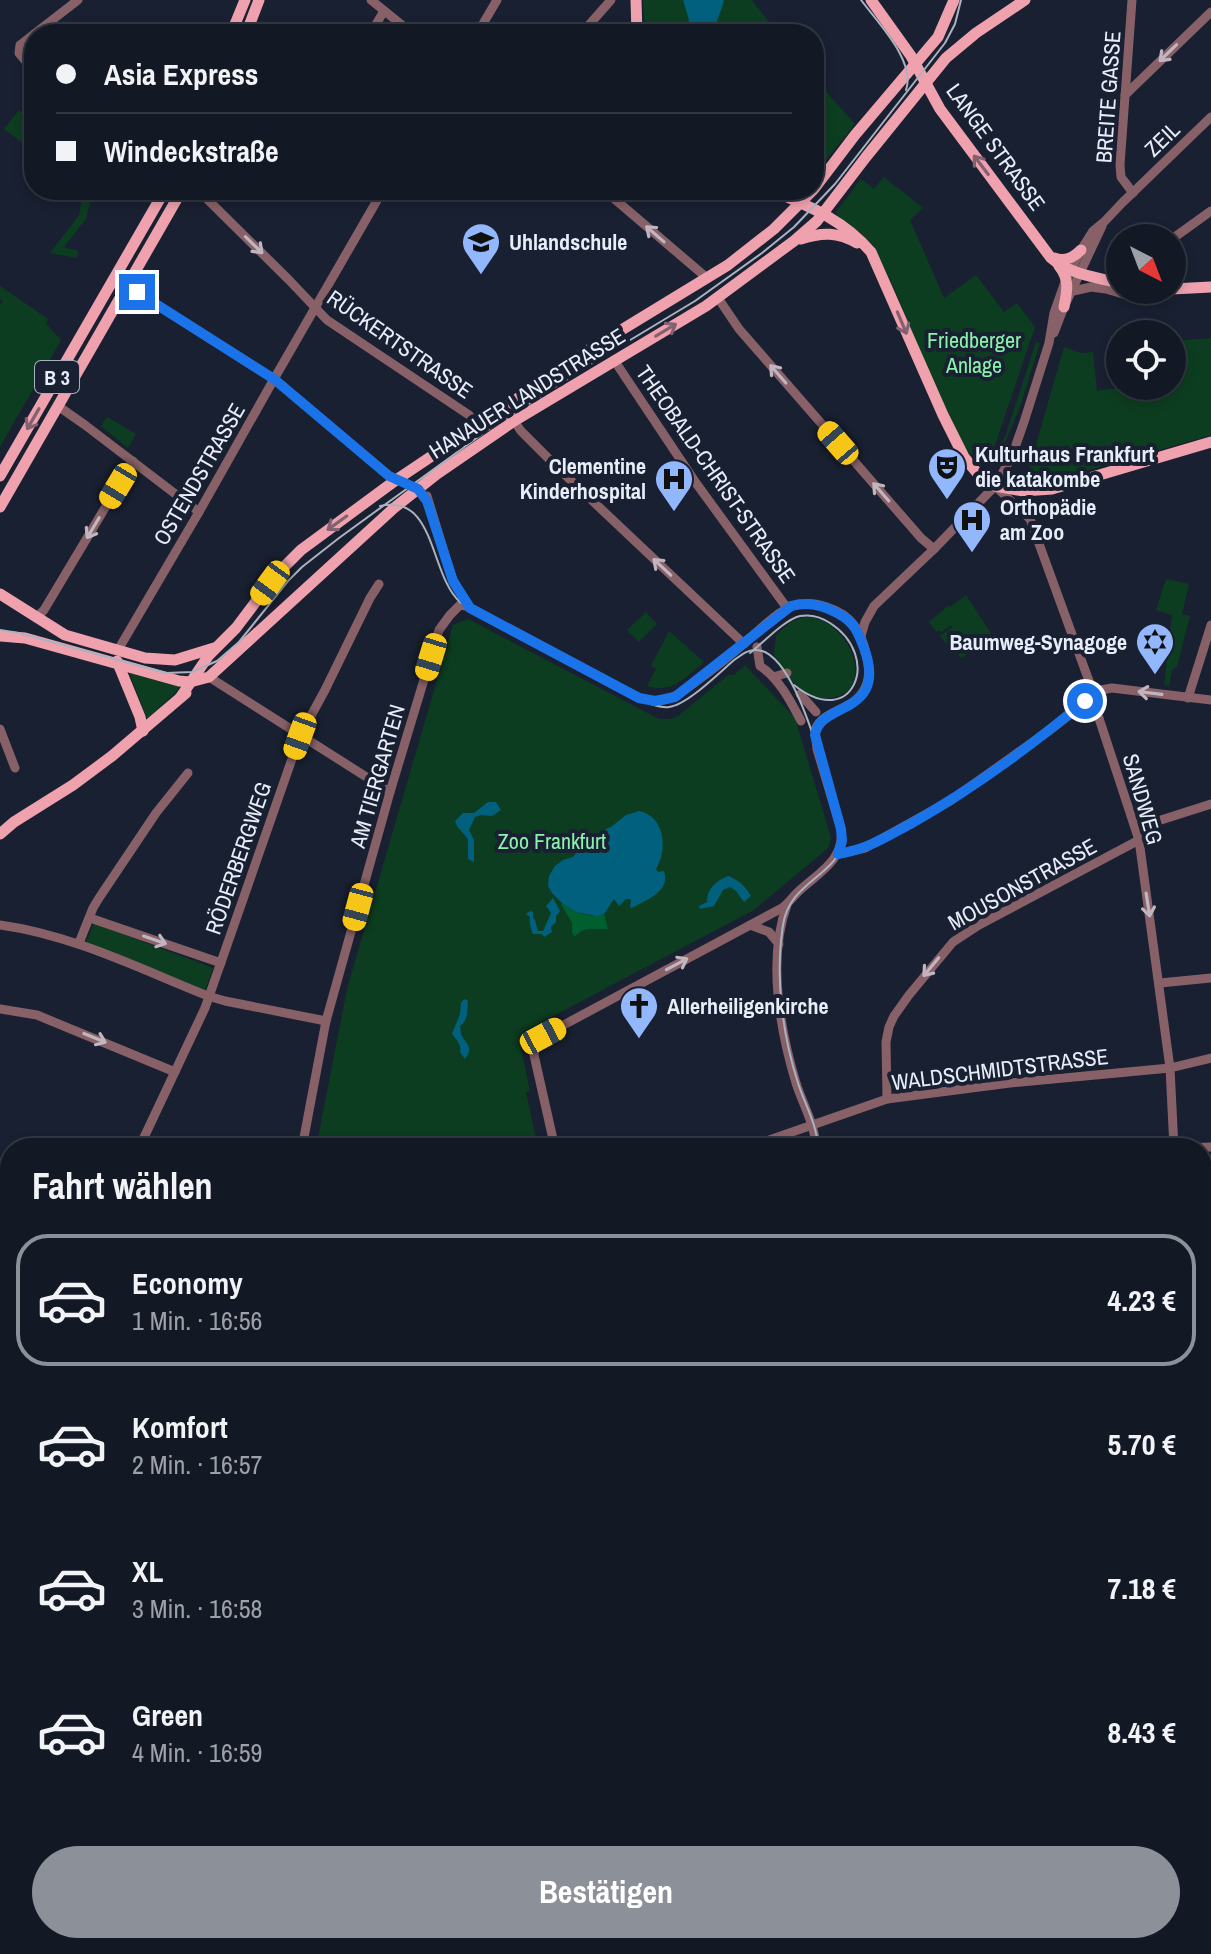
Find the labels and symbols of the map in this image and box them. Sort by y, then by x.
street label: BREITE GASSE [1088,30,1128,164]
one-way arrow [1159,43,1178,62]
street label: LANGE STRASSE [940,77,1052,217]
street label: ZEIL [1138,115,1186,163]
one-way arrow [972,155,989,176]
school or university icon: Uhlandschule [460,221,502,276]
north arrow [1106,224,1186,304]
one-way arrow [646,225,666,243]
place label: Uhlandschule [509,227,627,257]
one-way arrow [244,235,264,254]
route end [119,274,155,310]
street label: RÜCKERTSTRASSE [321,283,479,405]
one-way arrow [896,310,910,335]
street label: HANAUER LANDSTRASSE [423,321,631,465]
one-way arrow [654,322,677,338]
park label: Friedberger Anlage [927,325,1021,380]
street label: THEOBALD-CHRIST-STRASSE [629,359,803,589]
road number: B 3 [35,361,79,393]
one-way arrow [769,364,787,384]
street label: OSTENDSTRASSE [146,397,252,551]
one-way arrow [25,406,40,430]
car [813,417,863,469]
place label: Kulturhaus Frankfurt die katakombe [975,439,1154,494]
theatre icon: Kulturhaus Frankfurt die katakombe [926,446,968,501]
place label: Clementine Kinderhospital [520,451,646,506]
hospital icon: Clementine Kinderhospital [653,458,695,513]
car [95,459,141,513]
one-way arrow [872,482,890,502]
place label: Orthopädie am Zoo [1000,492,1096,547]
hospital icon: Orthopädie am Zoo [951,499,993,554]
one-way arrow [327,514,348,531]
one-way arrow [85,516,101,539]
car [246,557,294,609]
one-way arrow [652,558,672,576]
synagogue icon: Baumweg-Synagoge [1134,621,1176,676]
place label: Baumweg-Synagoge [950,627,1127,657]
car [413,631,449,683]
route start [1067,683,1103,719]
one-way arrow [1137,686,1164,701]
street label: AM TIERGARTEN [342,701,412,852]
car [281,709,319,763]
street label: SANDWEG [1116,750,1170,848]
street label: RÖDERBERGWEG [198,778,278,938]
park label: Zoo Frankfurt [498,826,606,856]
street label: MOUSONSTRASSE [942,831,1102,937]
car [340,881,376,933]
one-way arrow [1141,892,1156,917]
one-way arrow [142,934,167,949]
one-way arrow [665,956,688,972]
one-way arrow [922,956,940,977]
church icon: Allerheiligenkirche [618,985,660,1040]
place label: Allerheiligenkirche [667,991,828,1021]
car [516,1014,570,1058]
one-way arrow [82,1032,107,1047]
street label: WALDSCHMIDTSTRASSE [890,1041,1110,1097]

